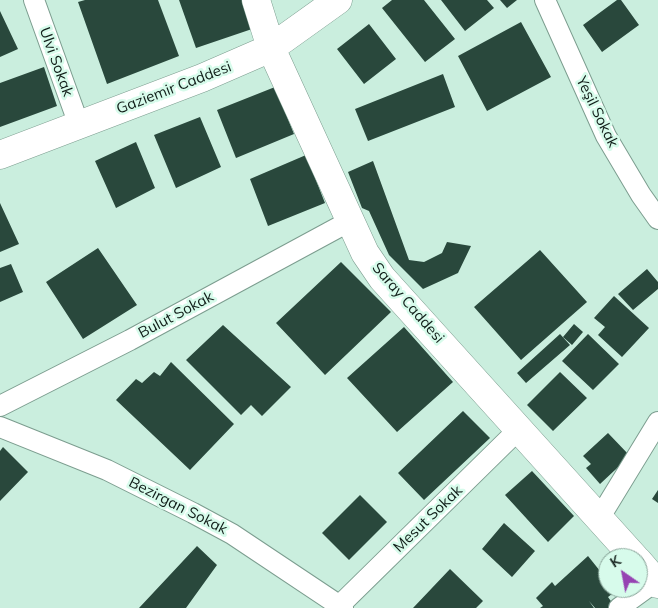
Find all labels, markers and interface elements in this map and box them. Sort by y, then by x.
street label: Ulvi Sokak [35,25,77,99]
street label: Gaziemir Caddesi [114,58,234,118]
street label: Yeşil Sokak [572,74,622,150]
street label: Saray Caddesi [368,259,448,347]
street label: Bulut Sokak [135,288,217,342]
street label: Bezirgan Sokak [126,473,230,539]
street label: Mesut Sokak [390,482,466,556]
north arrow [598,548,648,598]
text: K [607,551,624,571]

